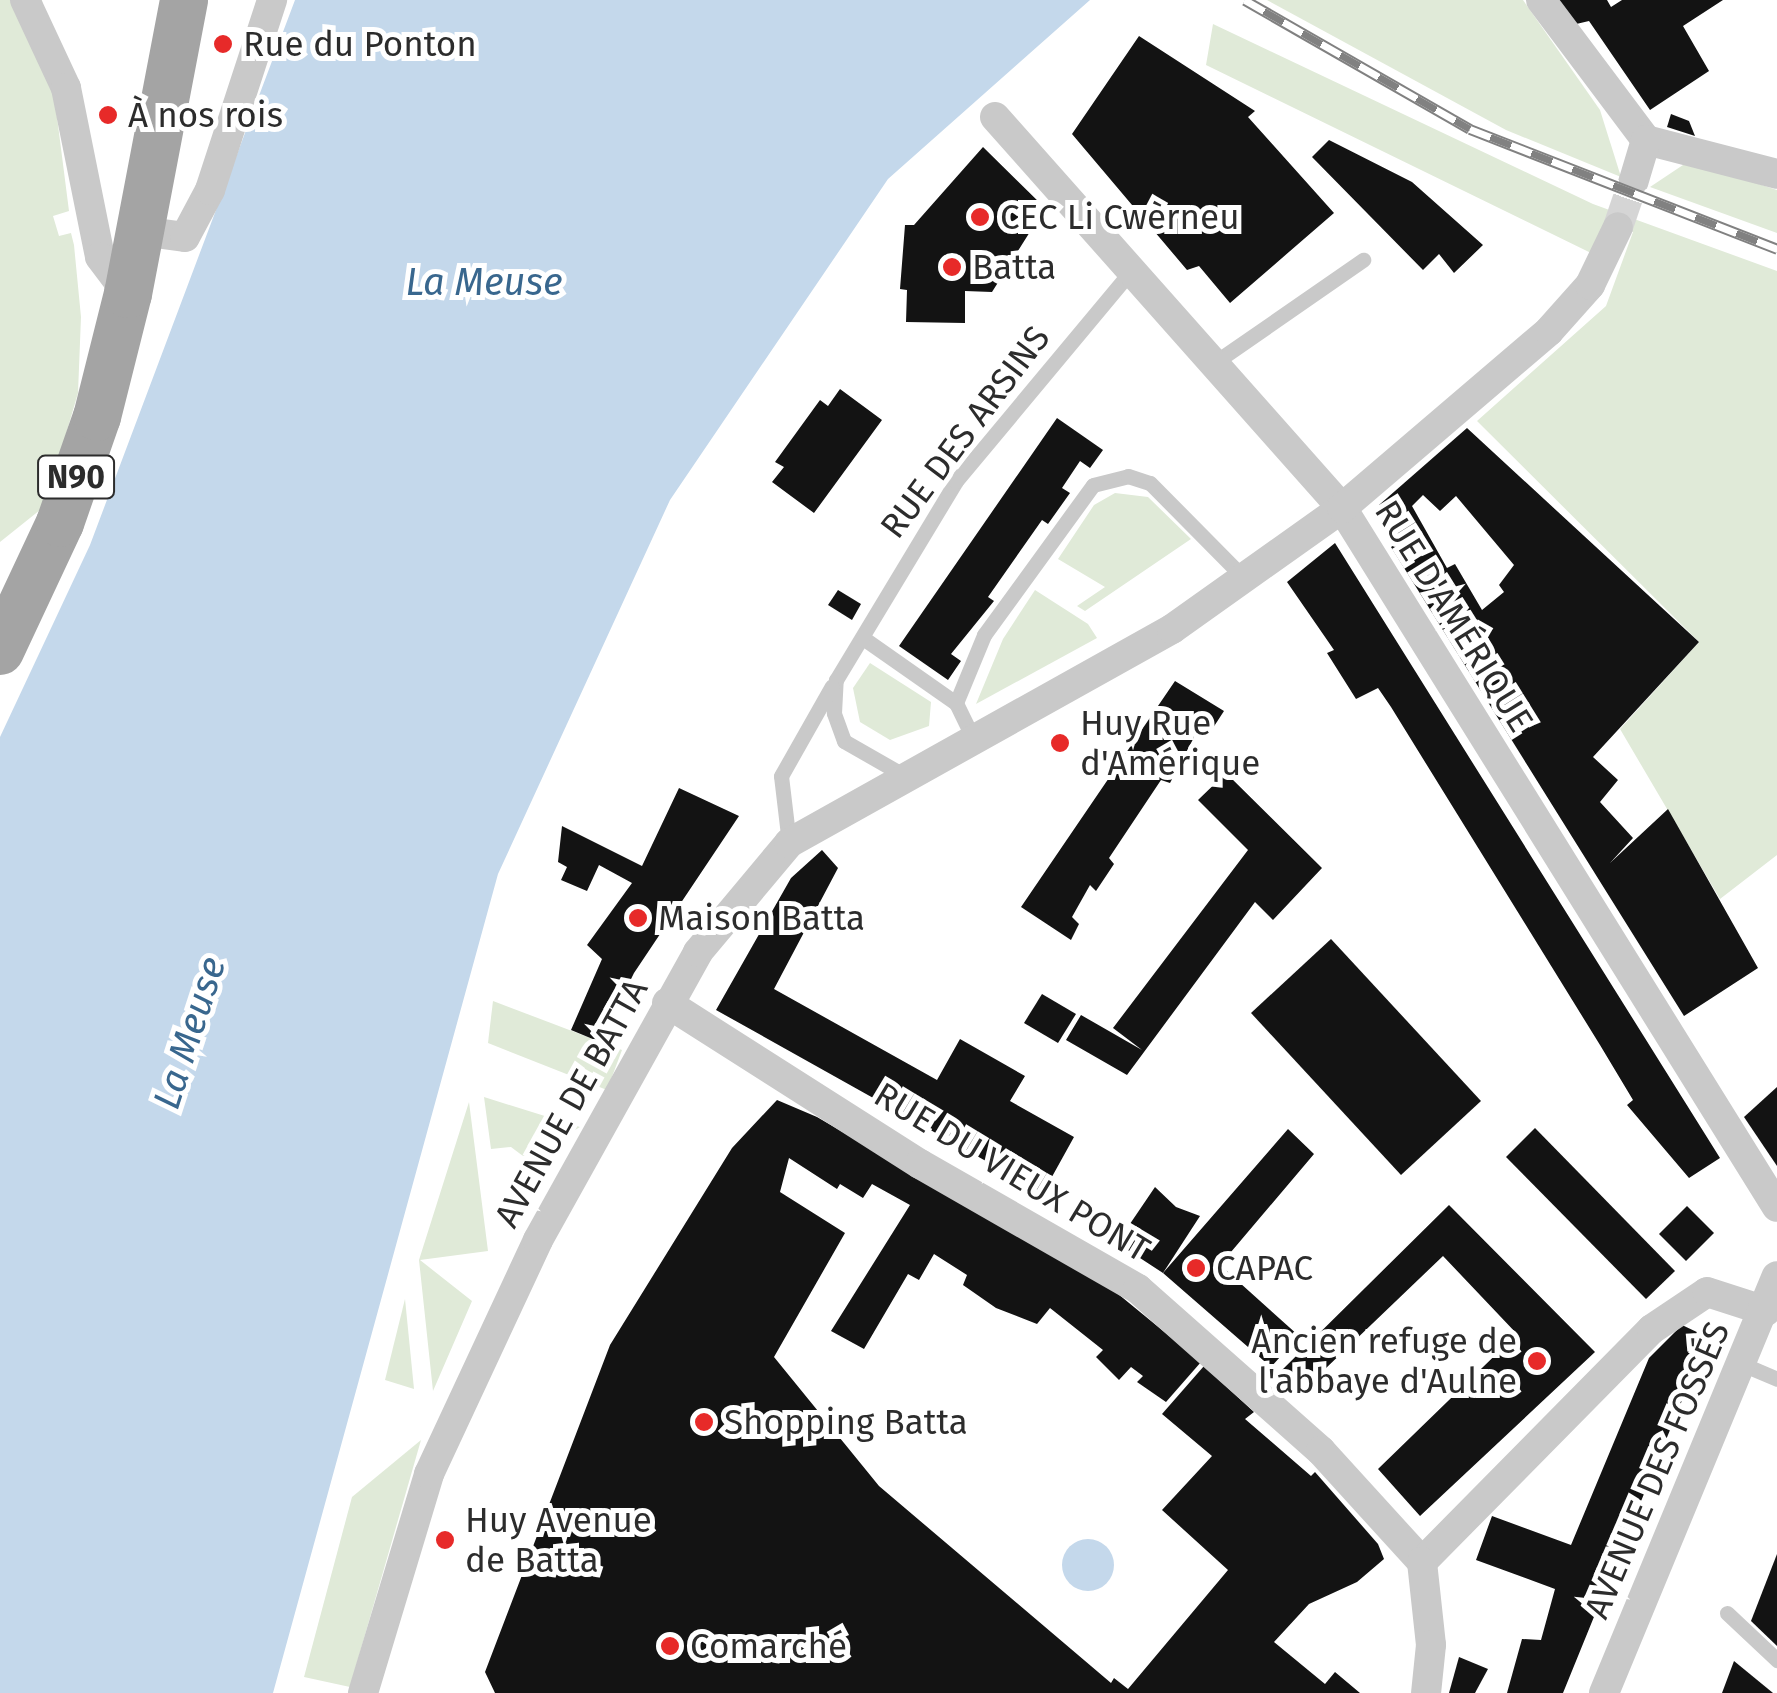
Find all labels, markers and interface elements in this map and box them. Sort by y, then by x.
place label: Rue du Ponton [243,23,477,65]
marker: Rue du Ponton [212,33,234,55]
place label: À nos rois [128,94,283,136]
marker: À nos rois [97,104,119,126]
place label: CEC Li Cwèrneu [1000,196,1240,238]
marker: CEC Li Cwèrneu [969,206,991,228]
place label: Batta [972,246,1056,288]
marker: Batta [941,256,963,278]
water label: La Meuse [405,260,563,306]
street label: RUE DES ARSINS [872,318,1058,546]
road number: N90 [36,450,116,504]
street label: RUE D'AMÉRIQUE [1366,493,1542,739]
place label: Huy Rue d'Amérique [1080,702,1260,784]
marker: Huy Rue d'Amérique [1049,732,1071,754]
place label: Maison Batta [658,897,865,939]
marker: Maison Batta [627,907,649,929]
water label: La Meuse [144,951,236,1115]
street label: AVENUE DE BATTA [485,972,657,1234]
street label: RUE DU VIEUX PONT [867,1073,1157,1271]
place label: CAPAC [1216,1247,1313,1289]
marker: CAPAC [1185,1257,1207,1279]
street label: AVENUE DES FOSSÉS [1576,1315,1738,1625]
place label: Ancien refuge de l'abbaye d'Aulne [1251,1320,1517,1402]
marker: Ancien refuge de l'abbaye d'Aulne [1526,1350,1548,1372]
place label: Shopping Batta [724,1401,968,1443]
marker: Shopping Batta [693,1411,715,1433]
place label: Huy Avenue de Batta [465,1499,652,1581]
marker: Huy Avenue de Batta [434,1529,456,1551]
place label: Comarché [690,1625,847,1667]
marker: Comarché [659,1635,681,1657]

